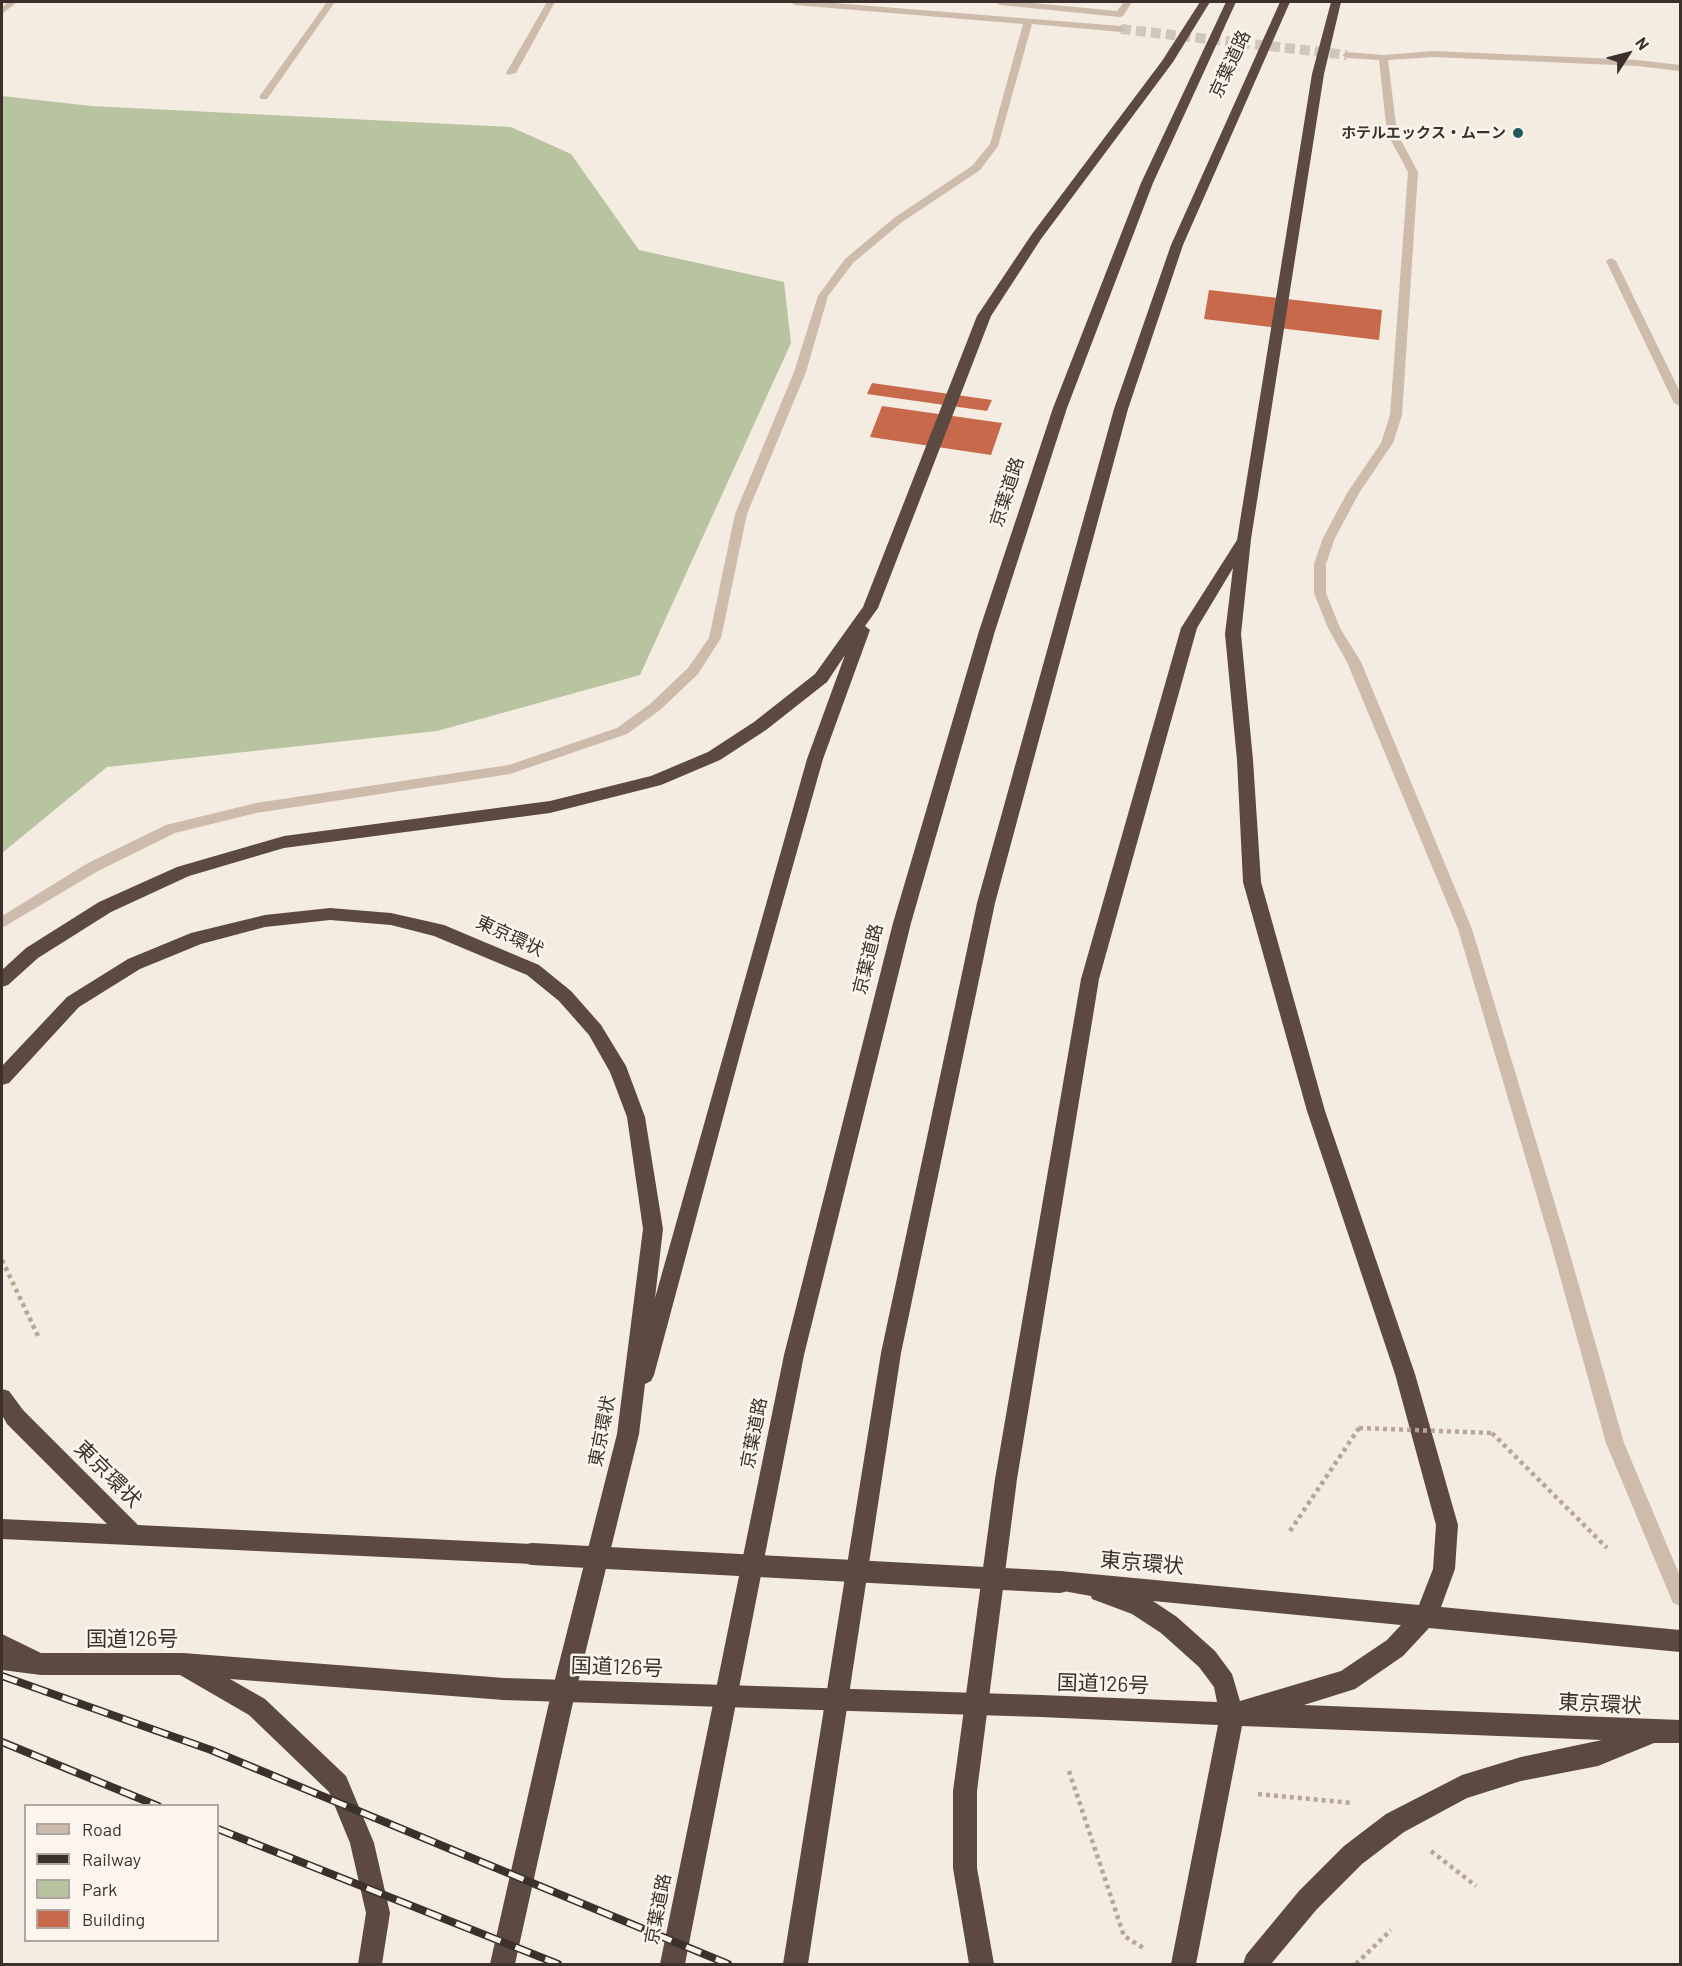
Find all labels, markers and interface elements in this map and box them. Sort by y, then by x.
north arrow [1598,24,1658,84]
street label: 京葉道路 [1205,27,1255,101]
text: N [1632,33,1654,53]
place label: ホテルエックス・ムーン [1341,124,1506,142]
marker: ホテルエックス・ムーン [1511,126,1525,140]
street label: 京葉道路 [986,454,1028,530]
street label: 東京環状 [473,911,547,961]
street label: 京葉道路 [849,921,887,997]
street label: 東京環状 [585,1394,619,1468]
street label: 京葉道路 [737,1396,771,1470]
street label: 東京環状 [69,1435,147,1513]
street label: 東京環状 [1099,1547,1185,1579]
street label: 国道126号 [86,1626,178,1652]
street label: 国道126号 [570,1653,664,1681]
street label: 国道126号 [1056,1670,1150,1698]
street label: 東京環状 [1557,1689,1643,1719]
legend [24,1804,219,1942]
text: Road [82,1818,122,1840]
text: Railway [82,1848,141,1870]
street label: 京葉道路 [641,1872,675,1946]
text: Park [82,1878,117,1900]
text: Building [82,1908,145,1930]

